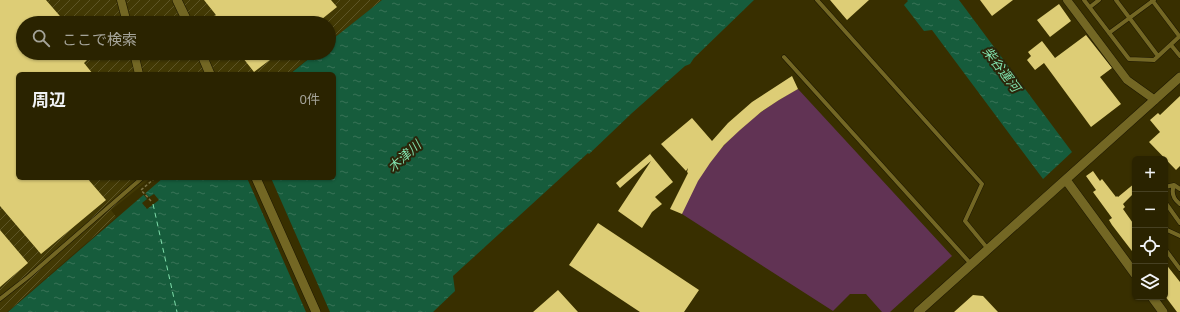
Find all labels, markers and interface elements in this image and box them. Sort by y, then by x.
search box [16,16,336,60]
icon: search [30,27,52,49]
text: ここで検索 [62,29,137,49]
water label: 柴谷運河 [979,43,1027,98]
text: 周辺 [32,88,66,111]
text: 0件 [300,90,320,108]
water label: 木津川 [383,135,426,176]
map controls [1132,156,1168,300]
button: + [1132,156,1168,192]
button: − [1132,192,1168,228]
button: locate [1132,228,1168,264]
button: layers [1132,264,1168,300]

